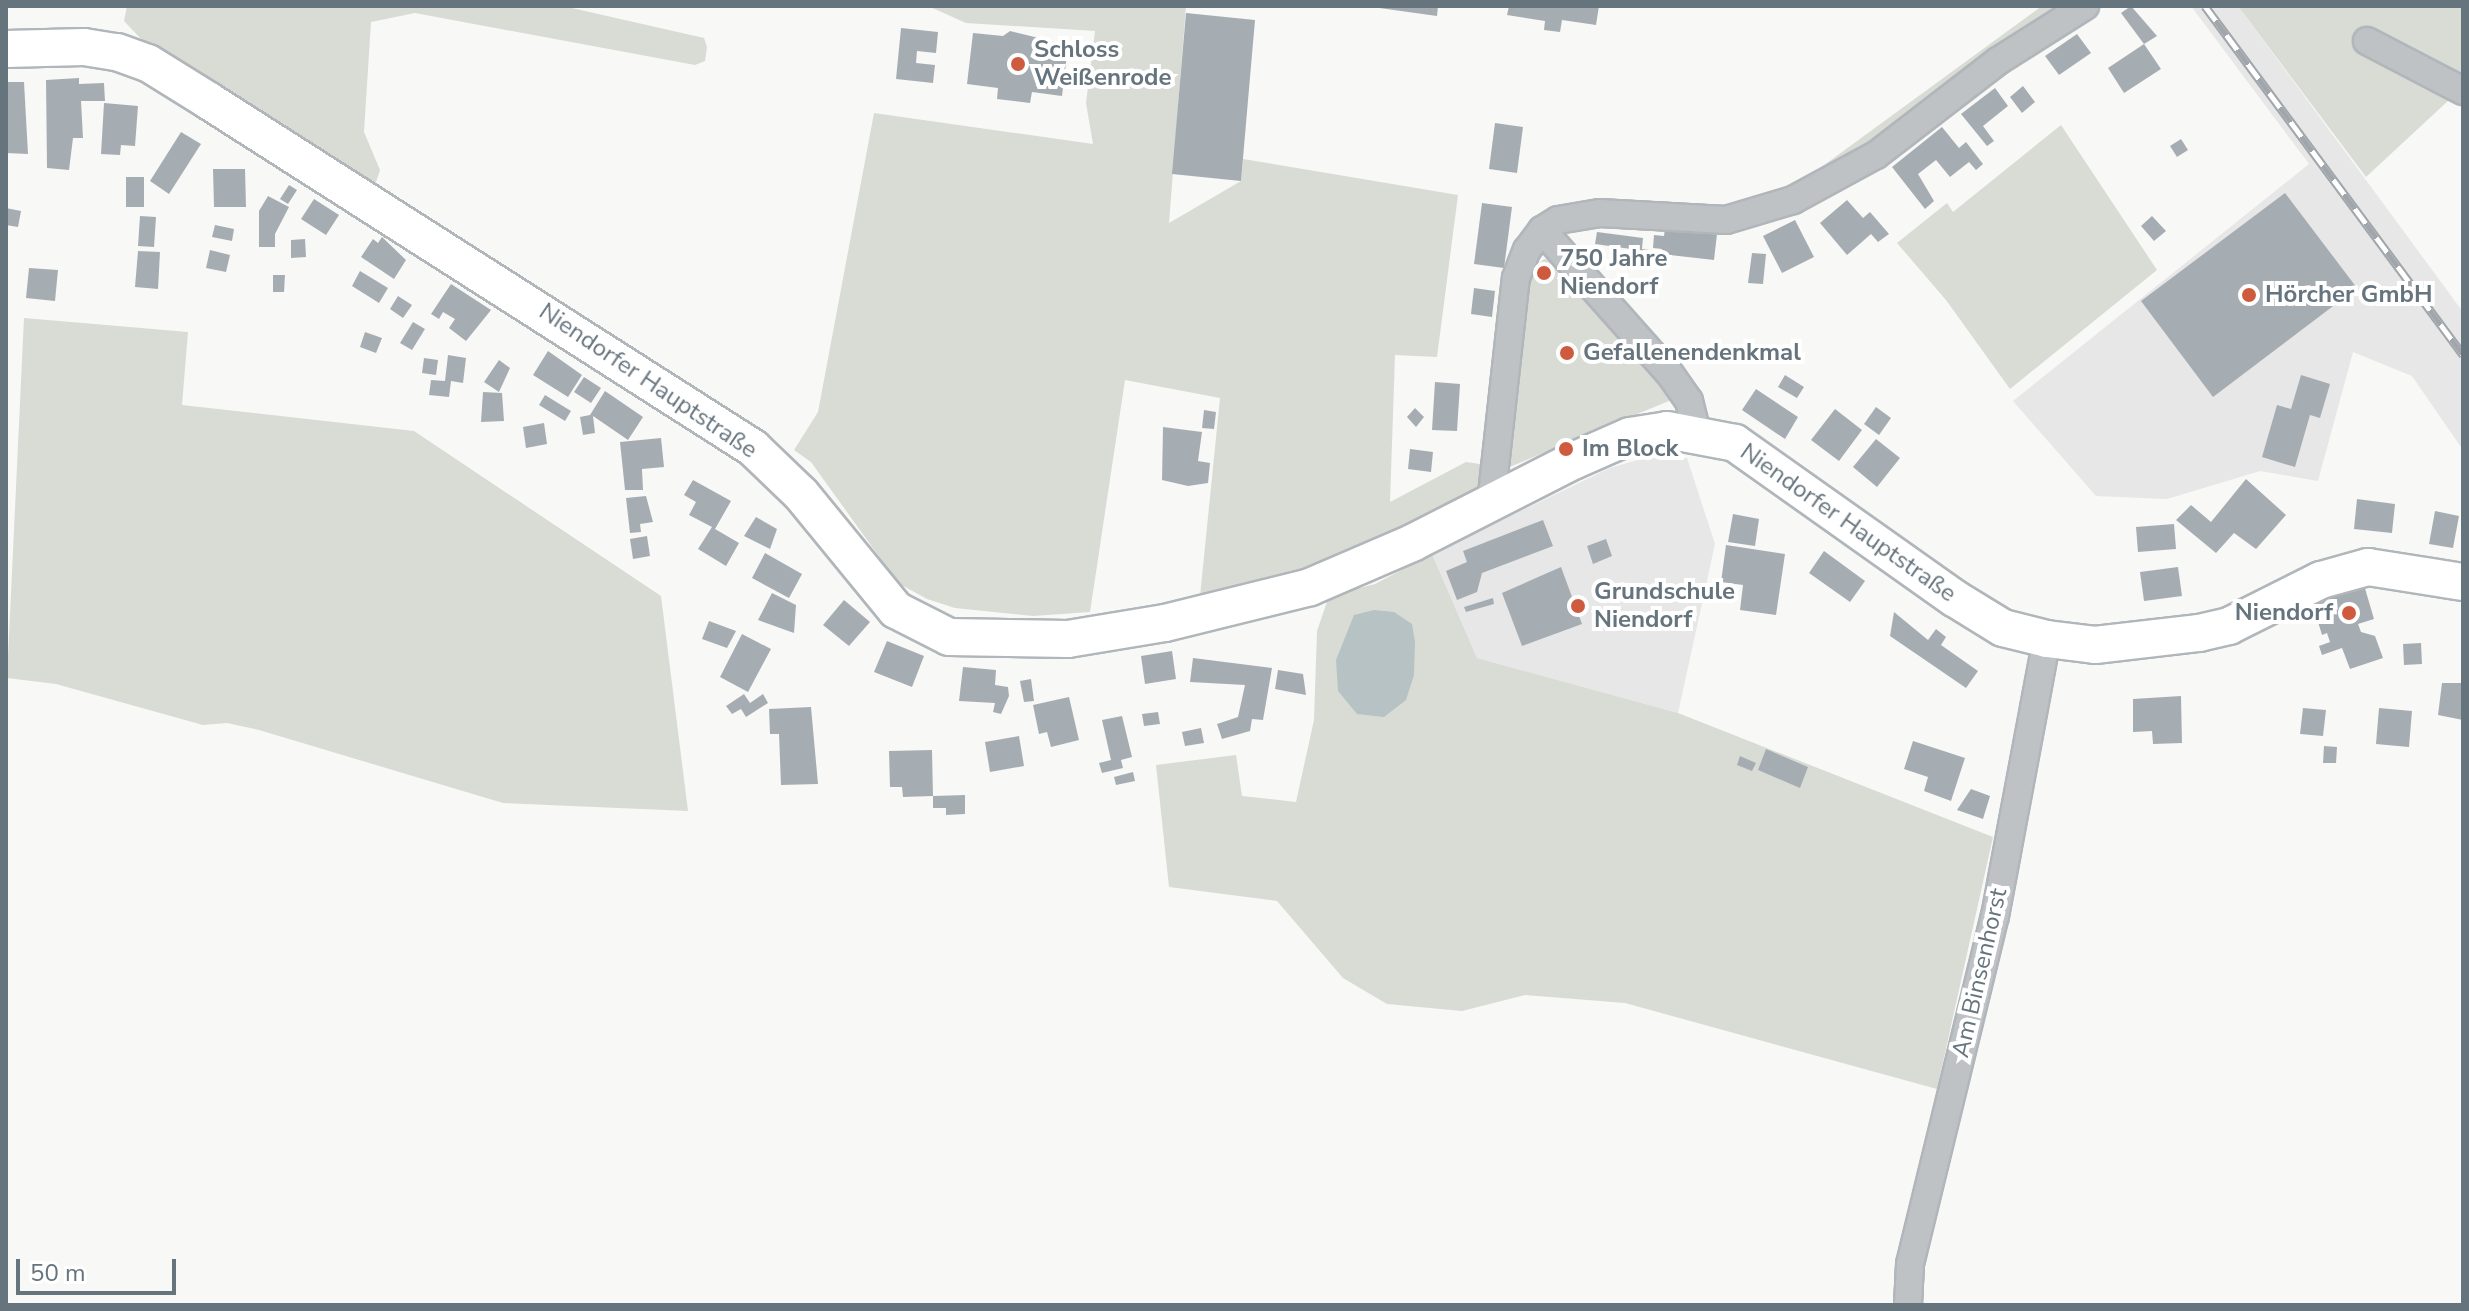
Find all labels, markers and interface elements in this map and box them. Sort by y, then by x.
place label: Schloss Weißenrode [1034,36,1171,92]
marker: Schloss Weißenrode [1009,55,1027,73]
place label: 750 Jahre Niendorf [1560,245,1668,301]
marker: 750 Jahre Niendorf [1535,264,1553,282]
place label: Hörcher GmbH [2265,281,2433,309]
marker: Hörcher GmbH [2240,286,2258,304]
street label: Niendorfer Hauptstraße [534,297,762,465]
place label: Gefallenendenkmal [1583,339,1801,367]
marker: Gefallenendenkmal [1558,344,1576,362]
place label: Im Block [1582,435,1678,463]
street label: Niendorfer Hauptstraße [1735,438,1961,608]
marker: Im Block [1557,440,1575,458]
place label: Grundschule Niendorf [1594,578,1735,634]
marker: Grundschule Niendorf [1569,597,1587,615]
place label: Niendorf [2235,599,2333,627]
marker: Niendorf [2340,604,2358,622]
street label: Am Binsenhorst [1947,886,2013,1060]
scale bar [20,1243,180,1293]
text: 50 m [30,1257,86,1289]

